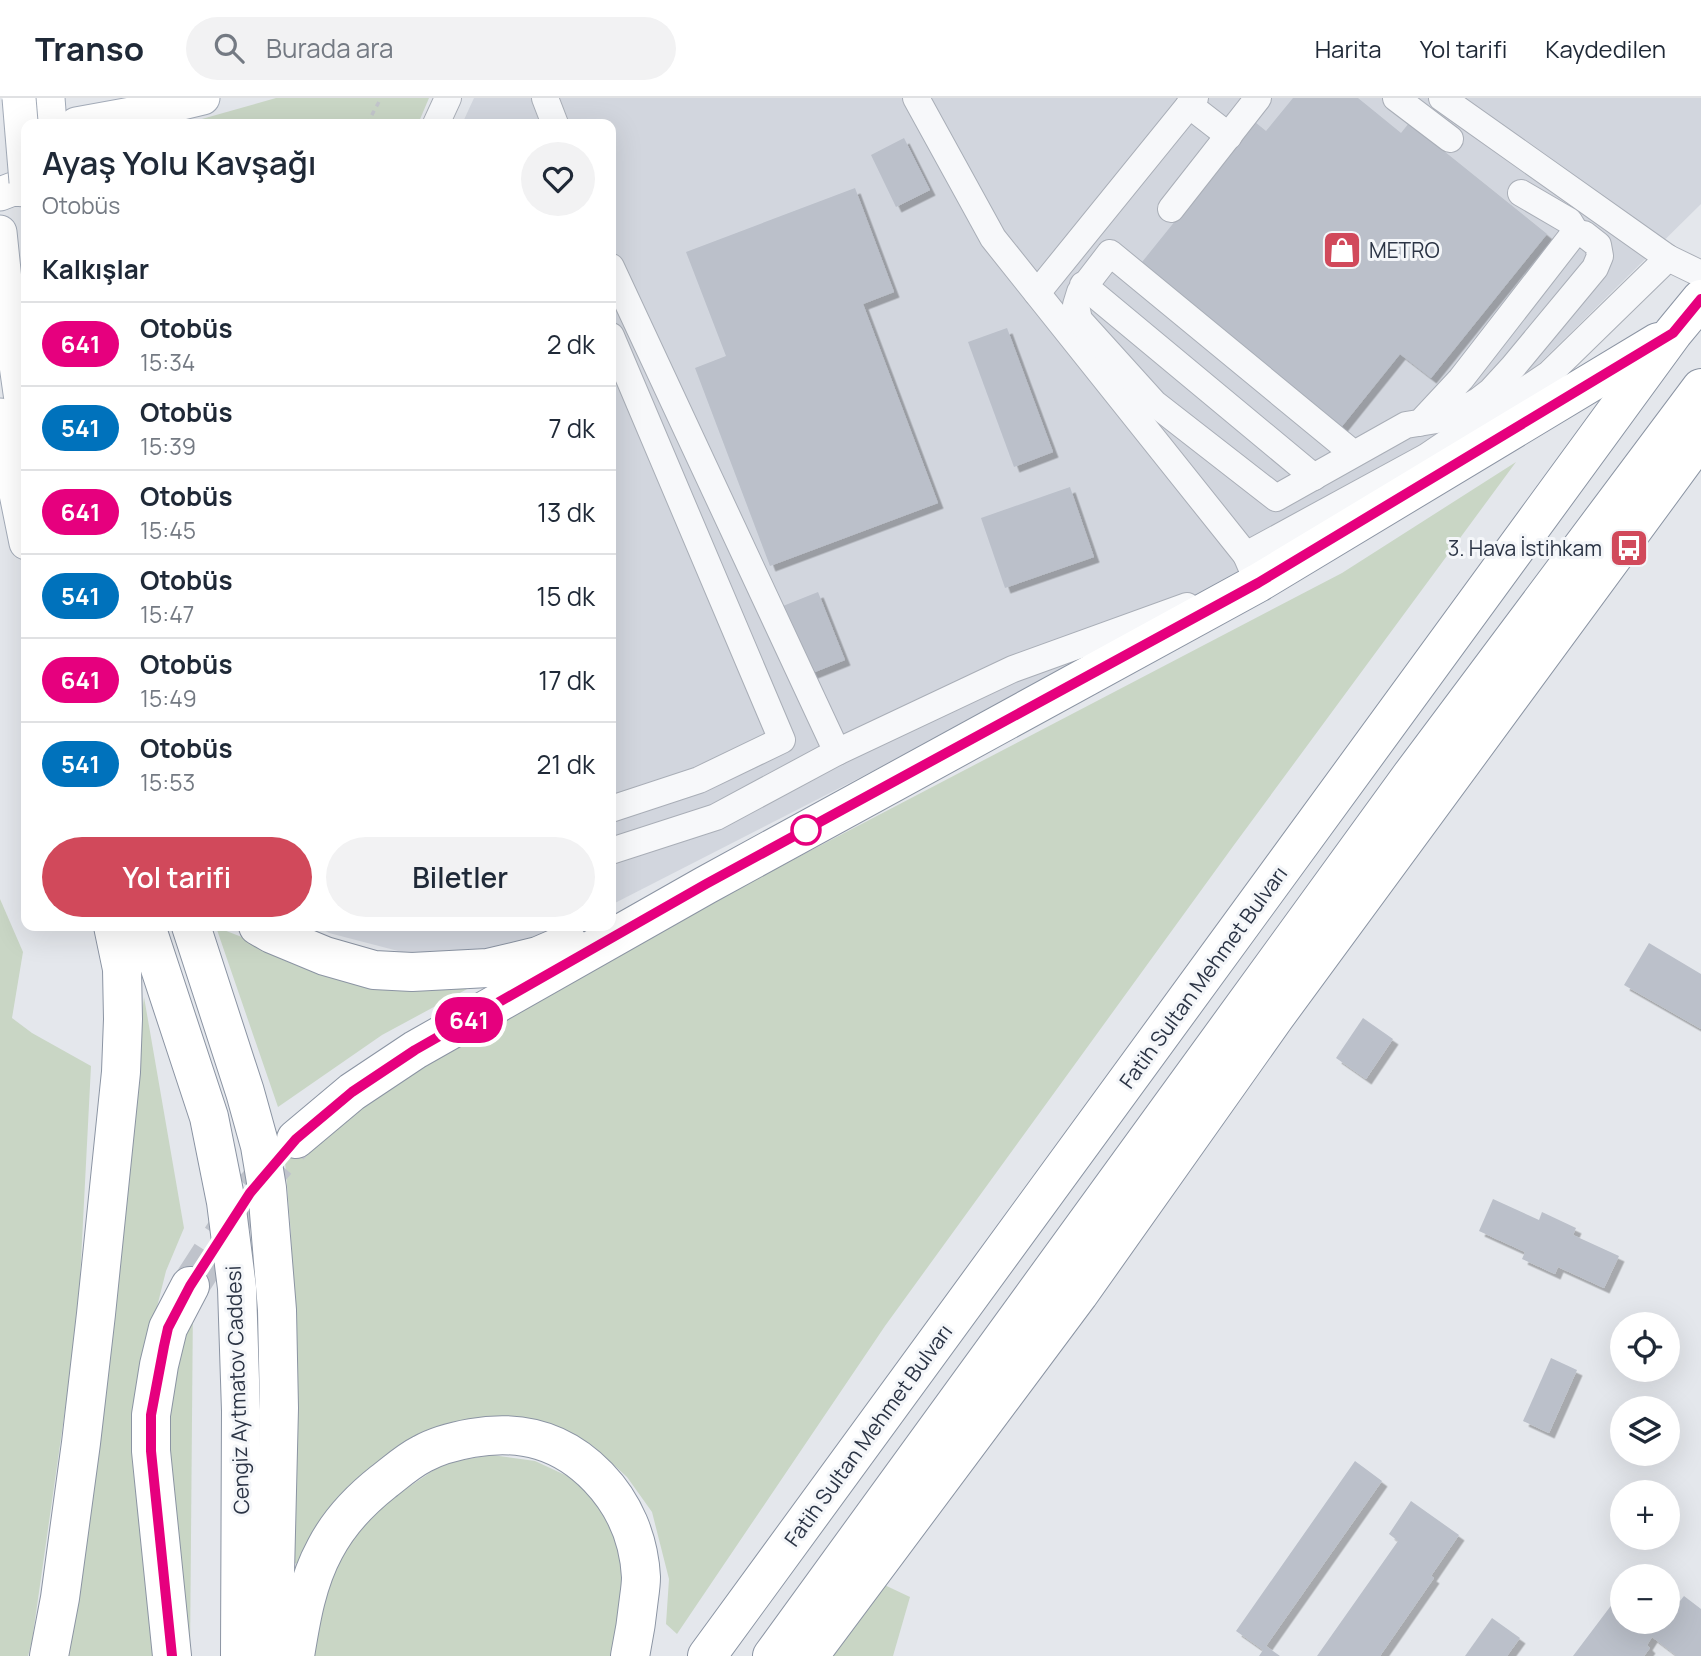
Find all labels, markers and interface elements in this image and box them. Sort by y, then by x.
search box [186,17,676,80]
text: Transo [35,26,144,71]
icon: search [210,29,248,67]
text: Burada ara [266,30,394,66]
text: Harita [1315,32,1382,65]
text: Yol tarifi [1420,32,1507,65]
text: Kaydedilen [1545,32,1666,65]
text: Ayaş Yolu Kavşağı [42,140,317,185]
button: heart [521,142,595,216]
text: Otobüs [42,189,120,221]
shop icon: METRO [1321,229,1363,271]
place label: METRO [1369,236,1440,264]
text: Kalkışlar [42,251,149,287]
text: Otobüs [140,310,232,346]
text: 2 dk [547,326,595,362]
text: 641 [60,327,101,360]
text: 15:34 [140,346,195,378]
text: Otobüs [140,394,232,430]
text: 7 dk [548,410,595,446]
text: 541 [61,411,100,444]
text: 15:39 [140,430,196,462]
text: Otobüs [140,478,232,514]
text: 13 dk [537,494,595,530]
text: 641 [60,495,101,528]
text: 15:45 [140,514,196,546]
bus stop icon: 3. Hava İstihkam [1608,527,1650,569]
place label: 3. Hava İstihkam [1448,534,1602,562]
text: Otobüs [140,562,232,598]
text: 15 dk [536,578,595,614]
text: 541 [61,579,100,612]
text: 15:47 [140,598,194,630]
text: Otobüs [140,646,232,682]
text: 17 dk [538,662,595,698]
text: 641 [60,663,101,696]
text: 15:49 [140,682,197,714]
text: Otobüs [140,730,232,766]
text: 21 dk [537,746,595,782]
text: 541 [61,747,100,780]
text: 15:53 [140,766,195,798]
unlabelled marker [791,815,821,845]
button: Yol tarifi [42,837,312,917]
button: Biletler [326,837,595,917]
street label: Fatih Sultan Mehmet Bulvarı [1113,860,1293,1094]
line badge: 641 [429,997,509,1043]
text: 641 [449,1003,489,1036]
street label: Cengiz Aytmatov Caddesi [219,1265,255,1515]
map controls [1610,1312,1680,1634]
button: locate [1610,1312,1680,1382]
street label: Fatih Sultan Mehmet Bulvarı [778,1318,958,1552]
button: layers [1610,1396,1680,1466]
button: + [1610,1480,1680,1550]
button: − [1610,1564,1680,1634]

